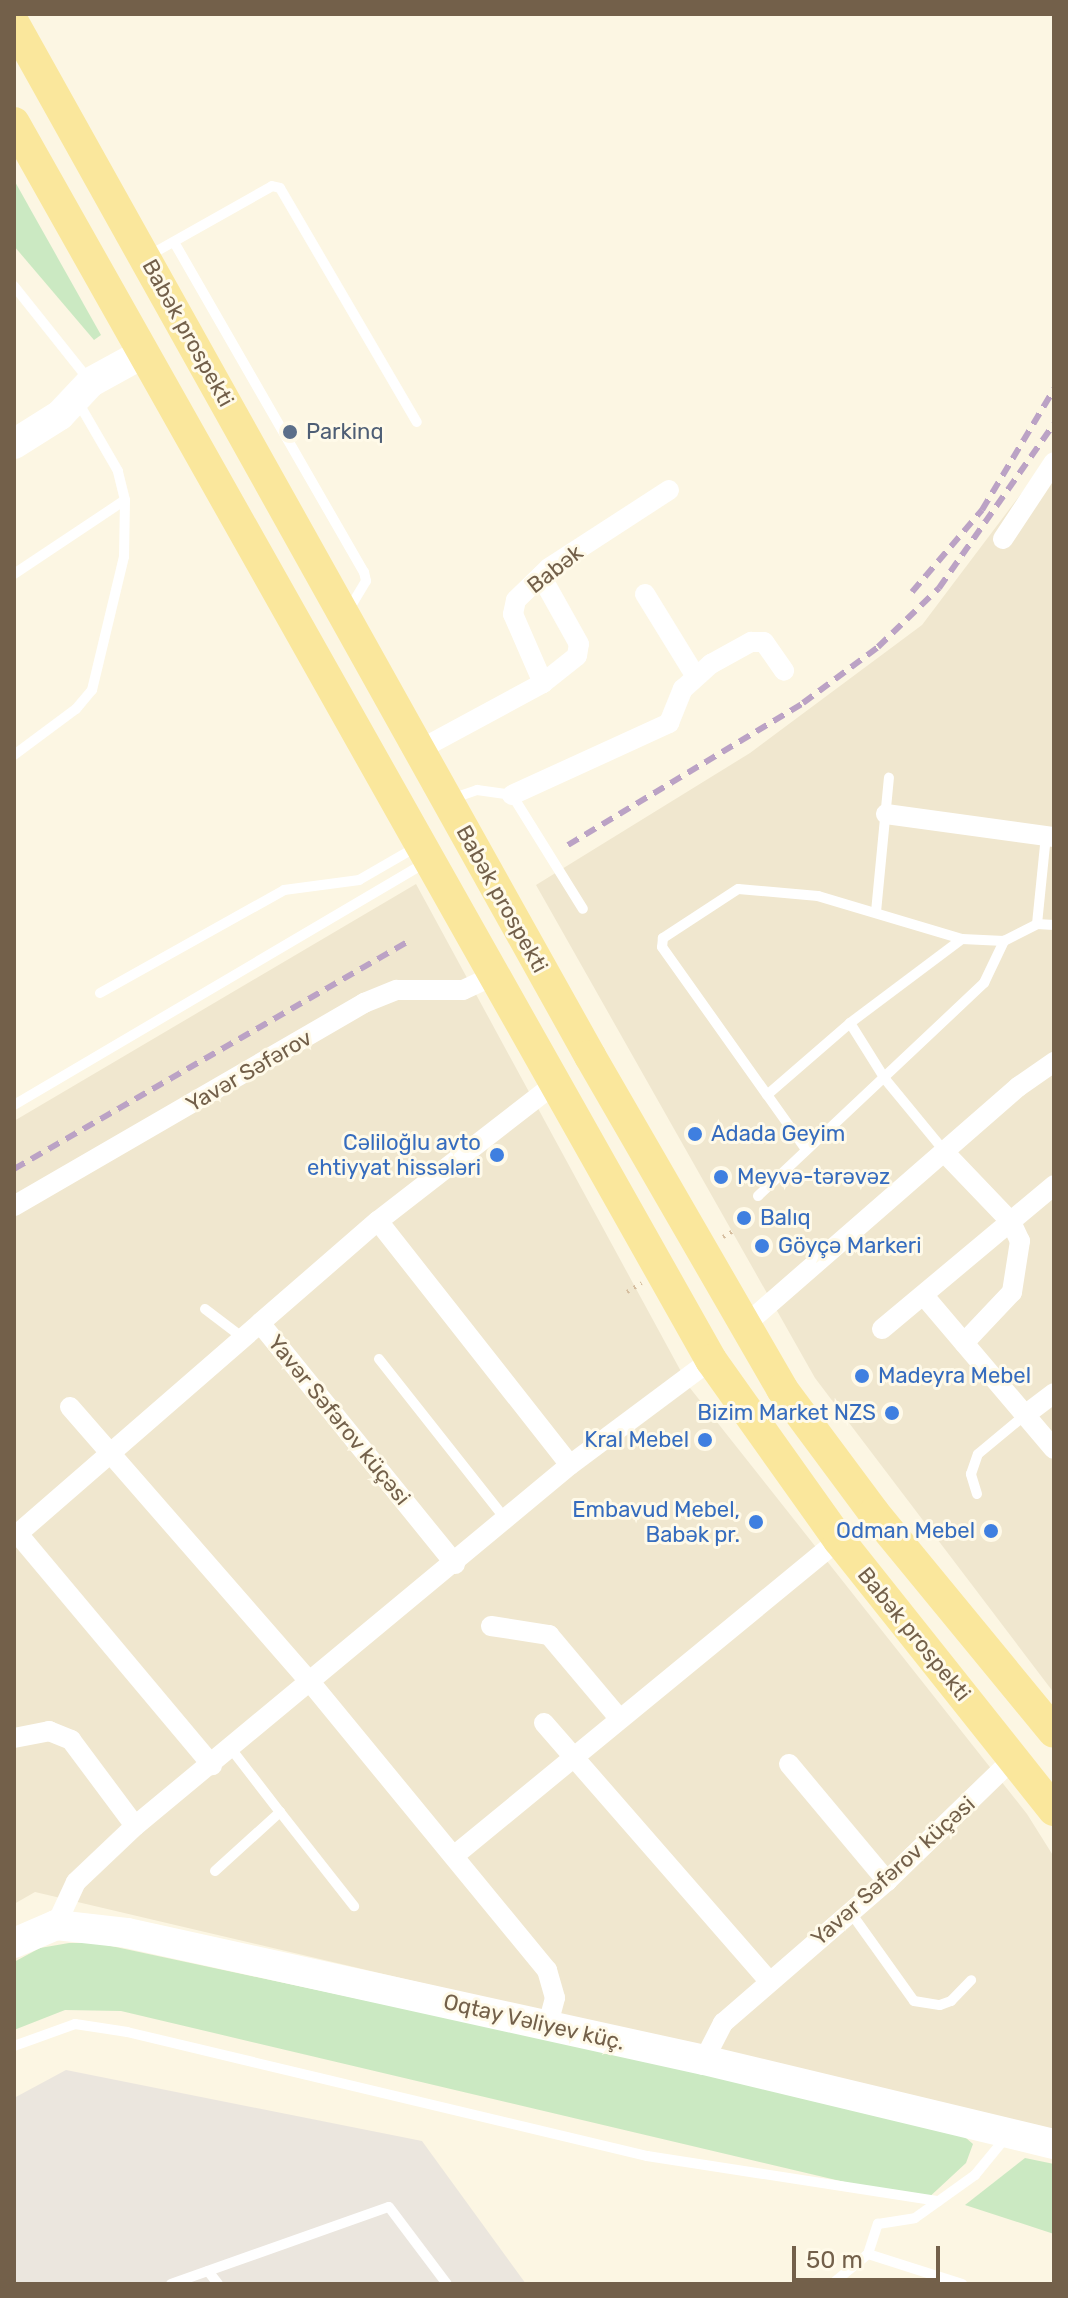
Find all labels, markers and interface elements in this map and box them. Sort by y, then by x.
street label: Babək prospekti [137,255,239,411]
place label: Parkinq [306,419,384,445]
marker: Parkinq [281,423,299,441]
street label: Babək [522,539,588,599]
street label: Babək prospekti [451,821,553,977]
street label: Yavər Səfərov [181,1024,317,1118]
place label: Adada Geyim [711,1121,845,1147]
marker: Adada Geyim [686,1125,704,1143]
place label: Cəliloğlu avto ehtiyyat hissələri [307,1129,481,1180]
marker: Cəliloğlu avto ehtiyyat hissələri [488,1146,506,1164]
place label: Meyvə-tərəvəz [737,1164,890,1190]
marker: Meyvə-tərəvəz [712,1168,730,1186]
place label: Balıq [760,1205,811,1231]
marker: Balıq [735,1209,753,1227]
place label: Göyçə Markeri [778,1233,921,1259]
marker: Göyçə Markeri [753,1237,771,1255]
street label: Yavər Səfərov küçəsi [262,1329,416,1511]
place label: Madeyra Mebel [878,1363,1031,1389]
marker: Madeyra Mebel [853,1367,871,1385]
place label: Bizim Market NZS [697,1400,876,1426]
marker: Bizim Market NZS [883,1404,901,1422]
place label: Kral Mebel [584,1427,689,1453]
marker: Kral Mebel [696,1431,714,1449]
place label: Embavud Mebel, Babək pr. [572,1496,740,1548]
marker: Embavud Mebel, Babək pr. [747,1513,765,1531]
place label: Odman Mebel [836,1518,975,1544]
marker: Odman Mebel [982,1522,1000,1540]
street label: Babək prospekti [852,1562,976,1706]
street label: Yavər Səfərov küçəsi [805,1790,981,1952]
street label: Oqtay Vəliyev küç. [440,1988,628,2056]
scale bar [796,2230,944,2280]
text: 50 m [806,2246,863,2274]

